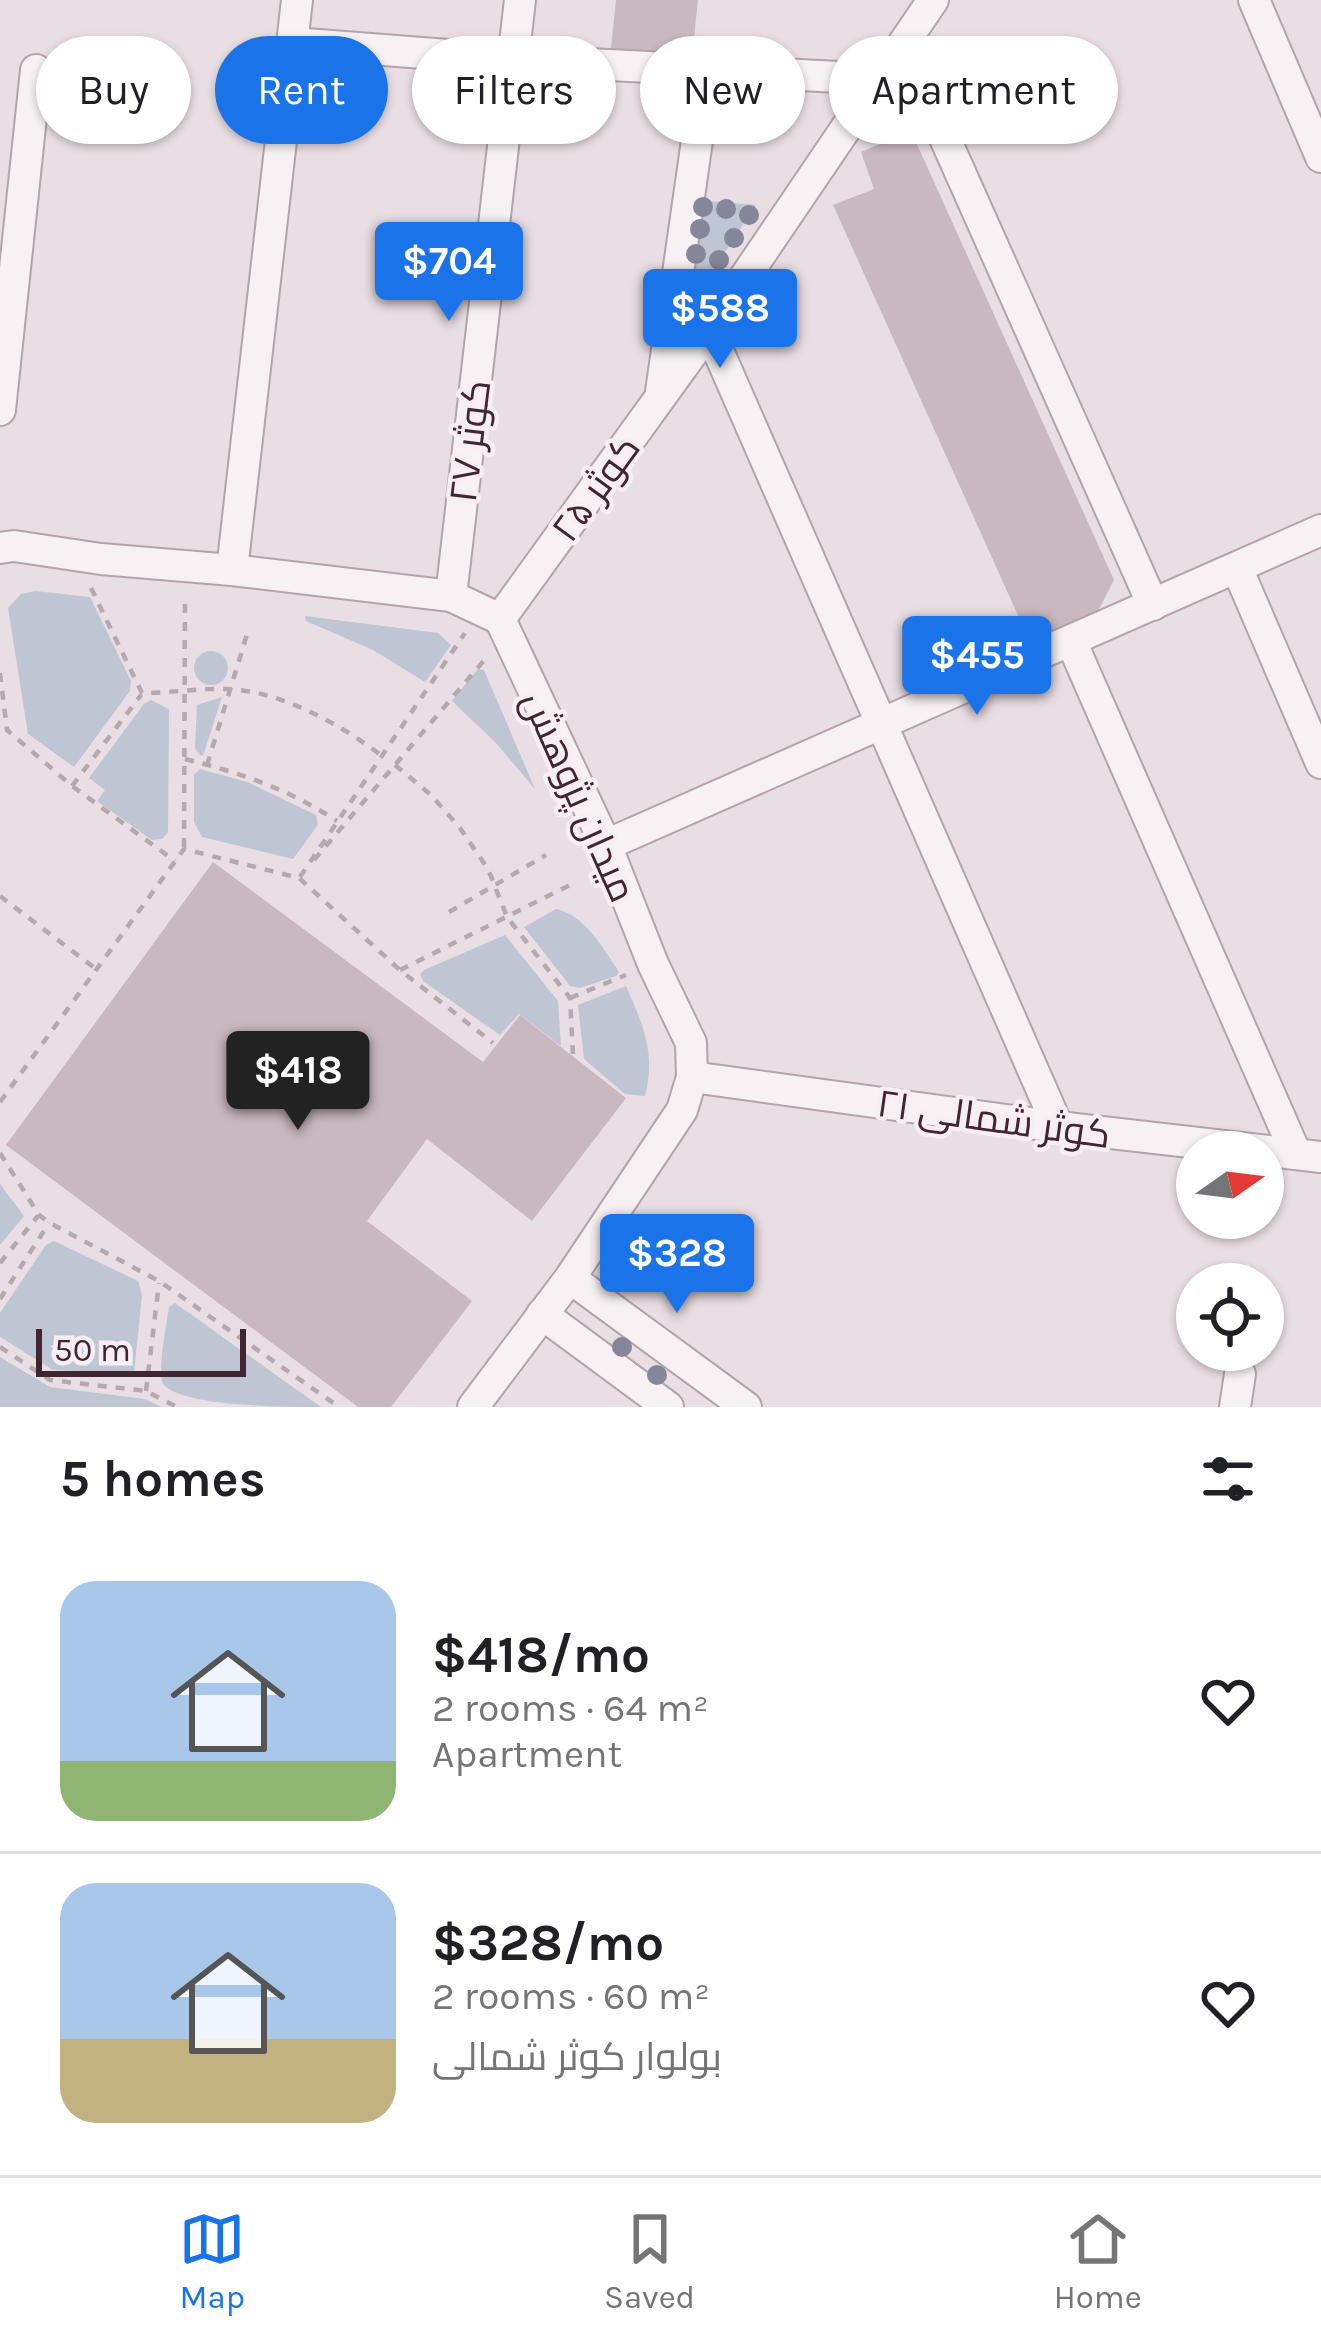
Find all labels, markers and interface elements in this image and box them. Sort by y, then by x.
chip: Buy [36,36,191,144]
chip: Rent [215,36,388,144]
chip: Filters [412,36,616,144]
chip: New [640,36,805,144]
chip: Apartment [829,36,1118,144]
pin: $704 [378,222,520,324]
text: $704 [402,238,496,284]
pin: $588 [649,269,791,371]
text: $588 [670,285,770,331]
street label: کوثر ۲۷ [440,377,500,505]
street label: کوثر ۲۵ [542,426,650,551]
pin: $455 [906,616,1048,718]
text: $455 [929,632,1025,678]
street label: میدان پژوهش [510,684,646,910]
pin: $418 [227,1031,369,1133]
text: $418 [253,1047,343,1093]
street label: کوثر شمالی ۲۱ [874,1080,1114,1158]
north arrow [1176,1131,1284,1239]
map controls [1176,1131,1284,1371]
pin: $328 [606,1214,748,1316]
text: $328 [627,1230,727,1276]
button: locate [1176,1263,1284,1371]
scale bar [36,1323,246,1376]
text: 50 m [54,1331,131,1369]
icon: filters [1195,1446,1261,1512]
text: 5 homes [60,1449,266,1509]
text: $418/mo [432,1625,650,1685]
icon: home [156,1629,300,1773]
icon: heart [1195,1668,1261,1734]
text: 2 rooms · 64 m² [432,1685,709,1731]
text: Apartment [432,1731,622,1777]
text: $328/mo [432,1913,664,1973]
icon: home [156,1931,300,2075]
icon: heart [1195,1970,1261,2036]
text: 2 rooms · 60 m² [432,1973,710,2019]
text: بولوار کوثر شمالی [432,2034,722,2080]
tab: Map [179,2206,245,2316]
tab: Saved [604,2206,695,2316]
tab: Home [1054,2206,1142,2316]

